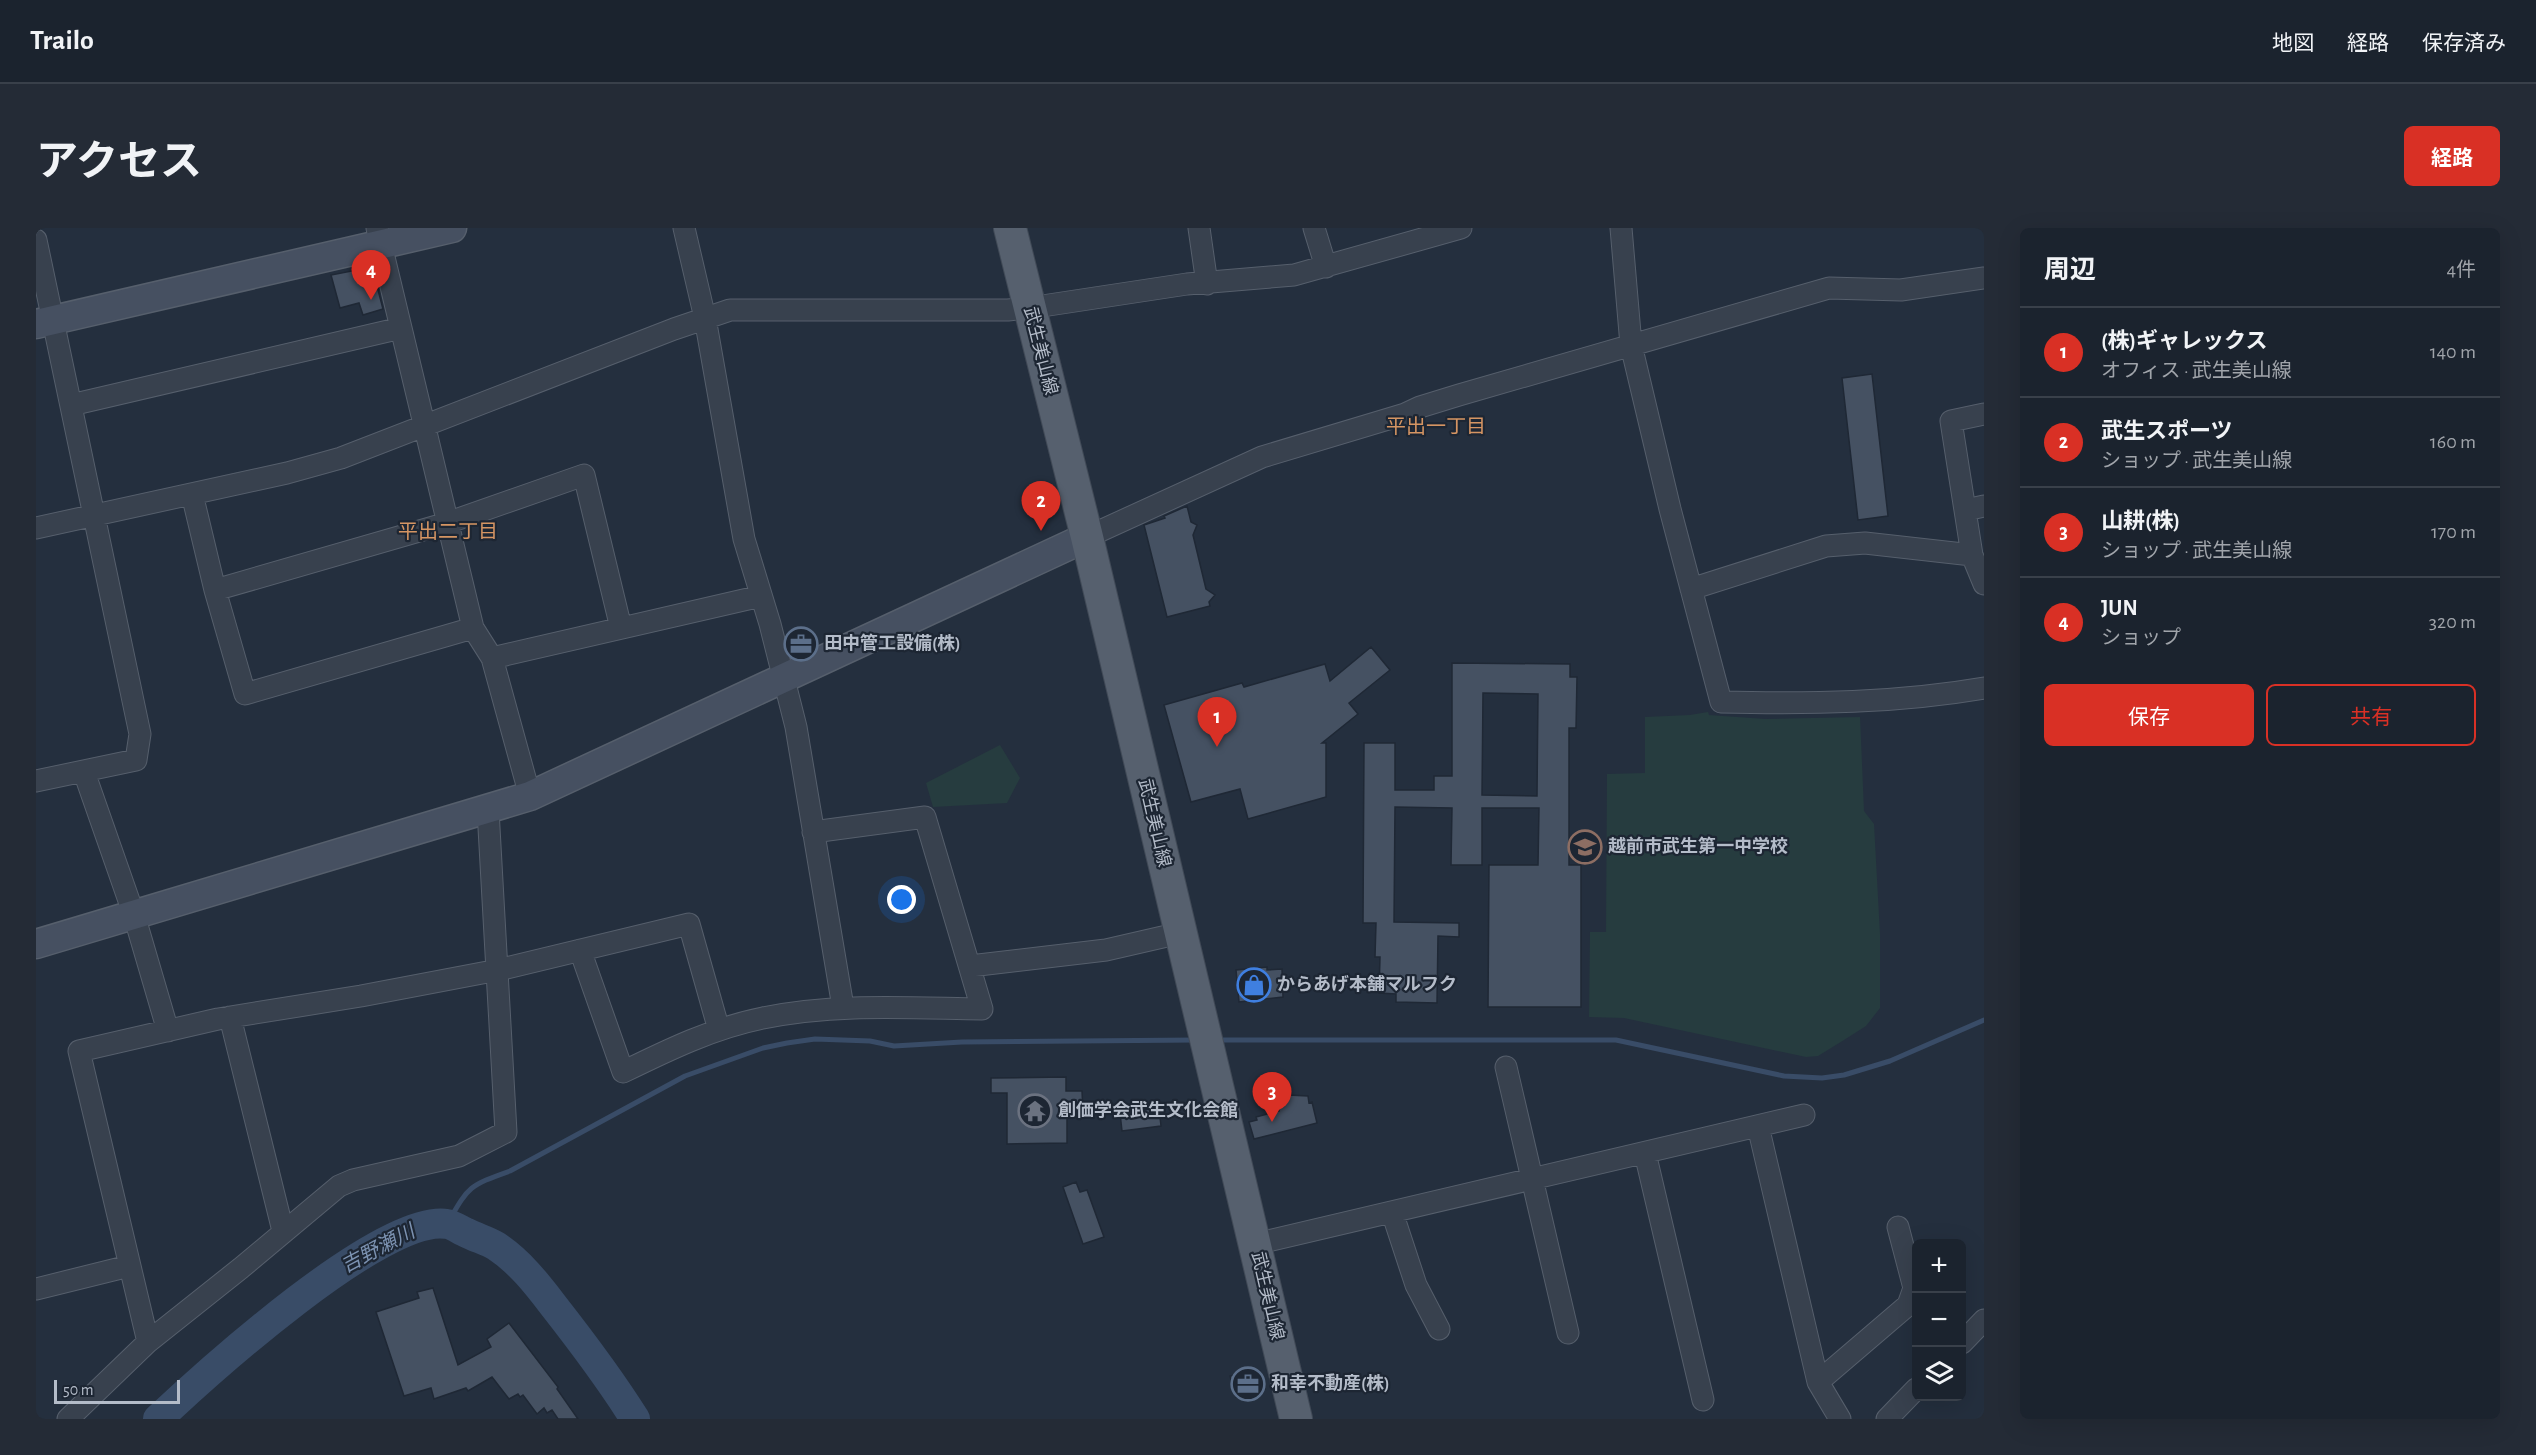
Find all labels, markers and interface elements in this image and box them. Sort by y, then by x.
text: Trailo [30,27,94,55]
text: 地図 [2272,33,2314,54]
text: 経路 [2347,33,2389,54]
text: 保存済み [2422,33,2506,54]
button: 経路 [2404,126,2500,186]
text: アクセス [36,141,202,183]
pin: 4 [352,250,390,300]
text: 周辺 [2044,257,2096,283]
text: 4件 [2446,260,2476,280]
street label: 武生美山線 [1020,305,1062,397]
text: (株)ギャレックス [2101,330,2267,352]
text: 1 [2060,342,2067,362]
text: 140 m [2430,342,2476,362]
text: オフィス · 武生美山線 [2101,361,2292,381]
district label: 平出一丁目 [1386,416,1486,437]
text: 武生スポーツ [2101,420,2233,442]
text: 2 [2059,432,2068,452]
text: 160 m [2430,432,2476,452]
text: ショップ · 武生美山線 [2101,451,2292,471]
pin: 2 [1022,482,1060,531]
text: 山耕(株) [2101,510,2180,532]
district label: 平出二丁目 [398,521,498,542]
text: 3 [2059,522,2068,542]
text: 170 m [2431,522,2476,542]
text: ショップ · 武生美山線 [2101,541,2292,561]
text: JUN [2101,597,2138,619]
text: 4 [2058,612,2069,632]
text: 320 m [2429,612,2476,632]
office icon: 田中管工設備(株) [783,626,819,662]
text: ショップ [2101,628,2181,648]
place label: 田中管工設備(株) [824,633,961,653]
button: 保存 [2044,684,2254,746]
button: 共有 [2266,684,2476,746]
pin: 1 [1198,698,1236,747]
street label: 武生美山線 [1135,777,1175,869]
school or university icon: 越前市武生第一中学校 [1567,829,1603,865]
place label: 越前市武生第一中学校 [1608,836,1788,856]
your location [887,885,916,914]
shop icon: からあげ本舗マルフク [1236,967,1272,1003]
place label: からあげ本舗マルフク [1277,974,1457,994]
pin: 3 [1252,1072,1292,1122]
temple icon: 創価学会武生文化会館 [1017,1093,1053,1129]
place label: 創価学会武生文化会館 [1058,1100,1238,1120]
water label: 吉野瀬川 [338,1220,420,1277]
map controls [1912,1239,1966,1401]
button: + [1912,1239,1966,1293]
street label: 武生美山線 [1248,1250,1288,1342]
button: − [1912,1293,1966,1347]
button: layers [1912,1347,1966,1401]
office icon: 和幸不動産(株) [1230,1366,1266,1402]
place label: 和幸不動産(株) [1271,1373,1390,1393]
scale bar [54,1377,180,1404]
text: 50 m [63,1382,94,1398]

